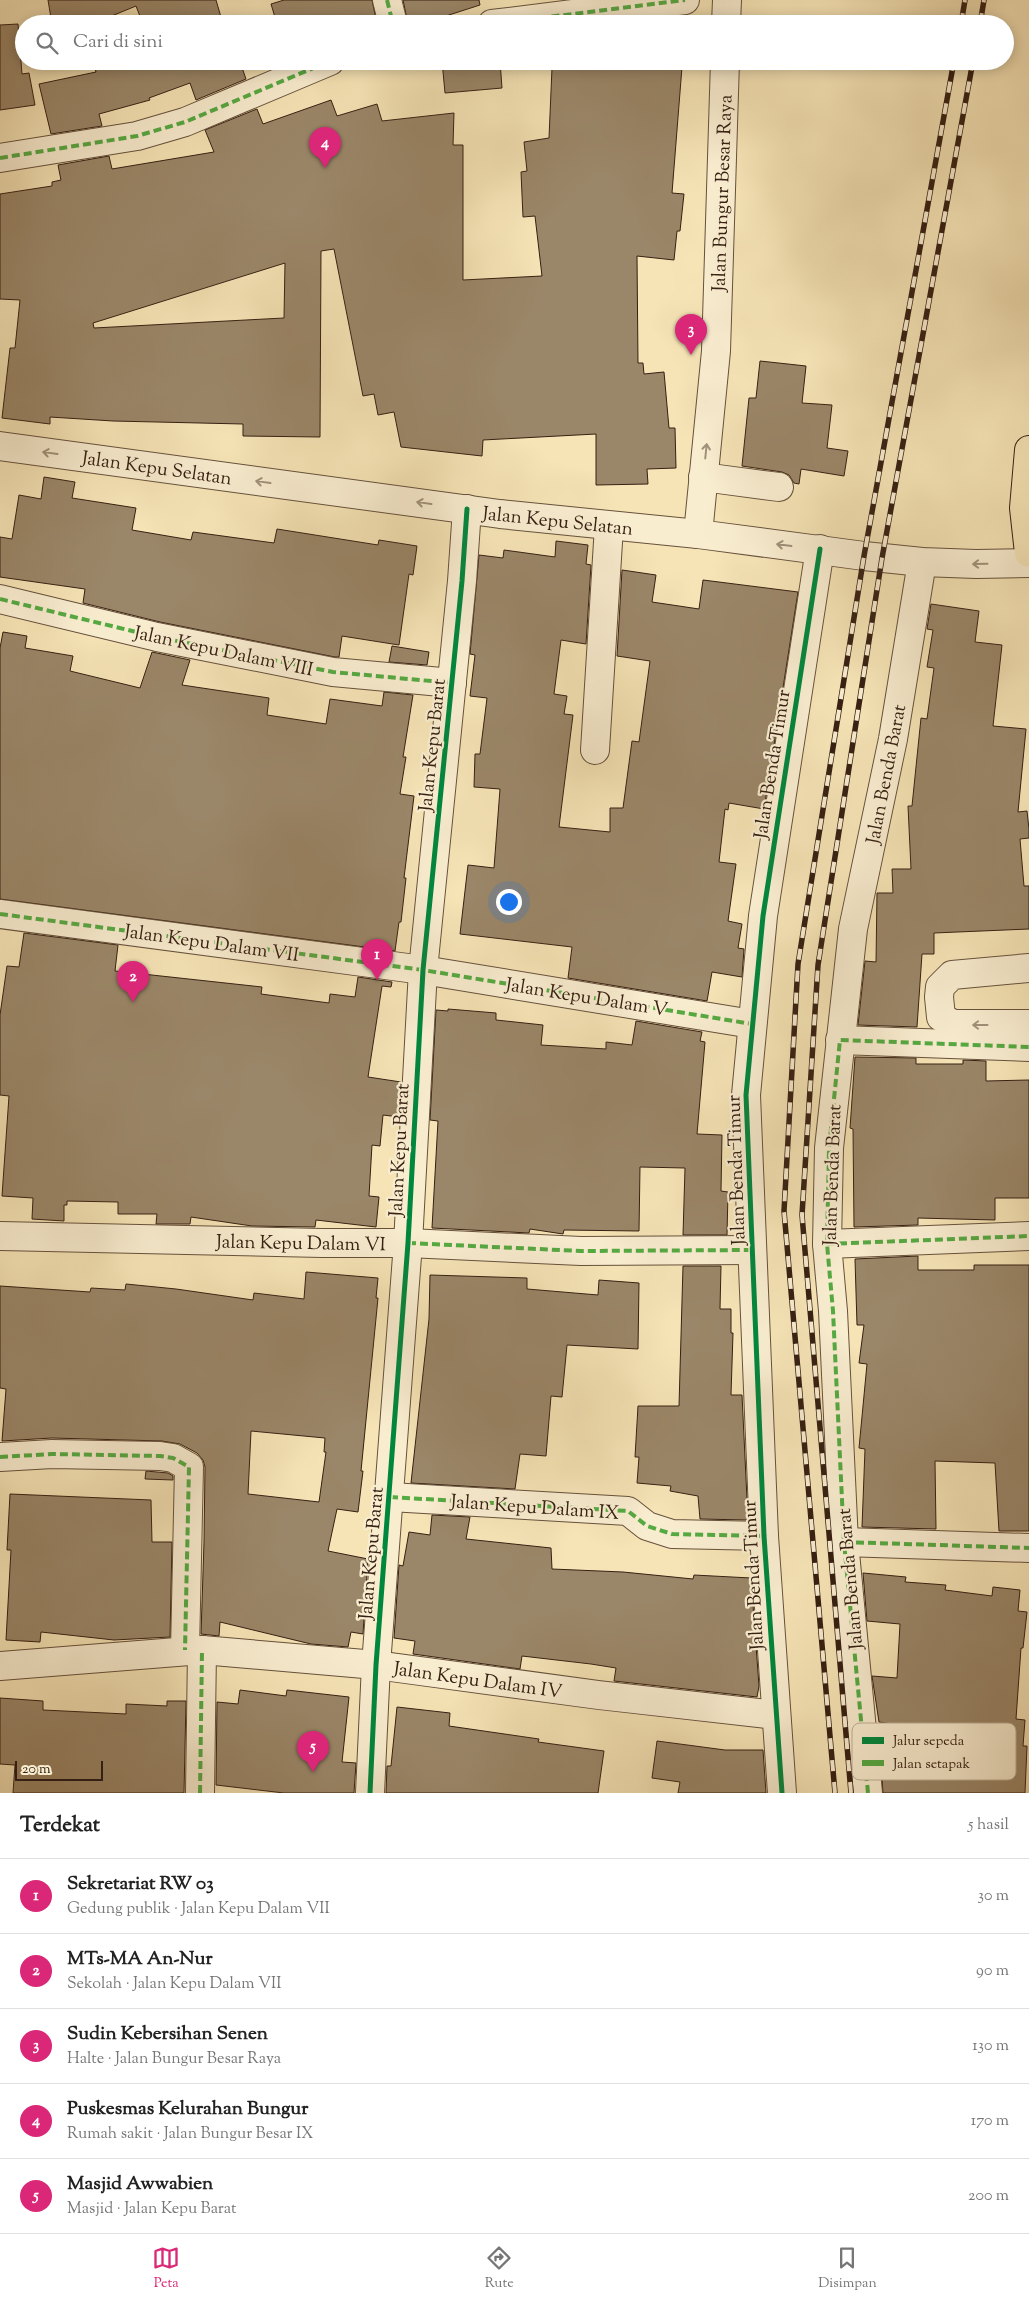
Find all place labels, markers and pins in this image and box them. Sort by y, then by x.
pin: 4 [309,127,341,168]
pin: 3 [675,314,707,355]
pin: 1 [361,939,393,980]
pin: 2 [117,961,149,1002]
pin: 5 [297,1731,329,1772]

